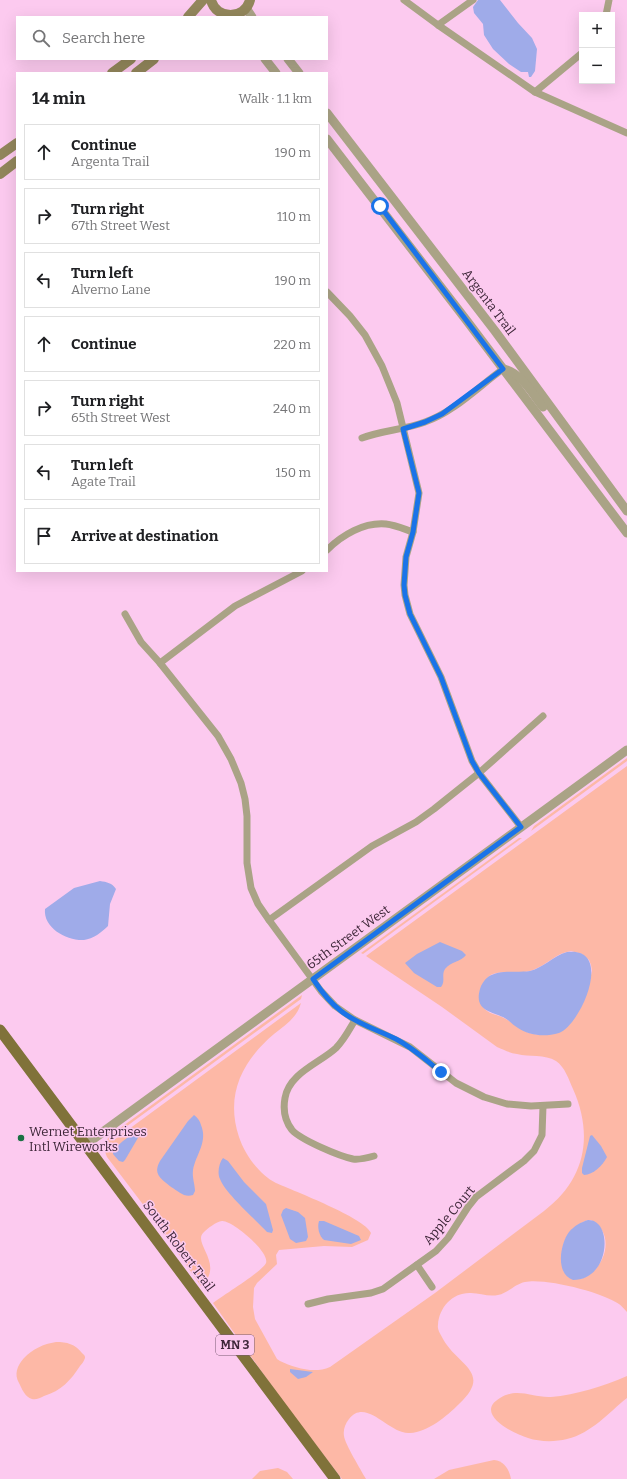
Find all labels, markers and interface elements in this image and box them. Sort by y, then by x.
map controls [579,12,615,84]
button: + [579,12,615,48]
search box [16,16,328,60]
icon: search [30,27,52,49]
text: Search here [62,29,145,47]
button: − [579,48,615,84]
text: 14 min [32,88,85,109]
text: Walk · 1.1 km [239,91,312,106]
text: Continue [71,136,137,154]
icon: ahead [33,141,55,163]
text: 190 m [275,145,311,160]
text: Argenta Trail [71,154,150,169]
route start [371,197,389,215]
text: Turn right [71,200,144,218]
icon: right [33,205,55,227]
text: 110 m [277,209,311,224]
text: 67th Street West [71,218,170,233]
text: Turn left [71,264,133,282]
street label: Argenta Trail [459,266,519,338]
icon: left [33,269,55,291]
text: 190 m [275,273,311,288]
text: Alverno Lane [71,282,151,297]
icon: ahead [33,333,55,355]
text: Continue [71,335,137,353]
text: 220 m [274,337,311,352]
text: Turn right [71,392,144,410]
icon: right [33,397,55,419]
text: 240 m [273,401,311,416]
text: 65th Street West [71,410,170,425]
text: Turn left [71,456,133,474]
icon: left [33,461,55,483]
text: 150 m [275,465,311,480]
text: Agate Trail [71,474,136,489]
icon: arrive [33,525,55,547]
text: Arrive at destination [71,527,218,545]
street label: 65th Street West [303,902,393,972]
route end [432,1063,450,1081]
place label: Wernet Enterprises Intl Wireworks [29,1124,147,1154]
marker: Wernet Enterprises Intl Wireworks [16,1133,26,1143]
street label: Apple Court [420,1182,478,1247]
street label: South Robert Trail [140,1198,218,1294]
road number: MN 3 [216,1335,254,1355]

